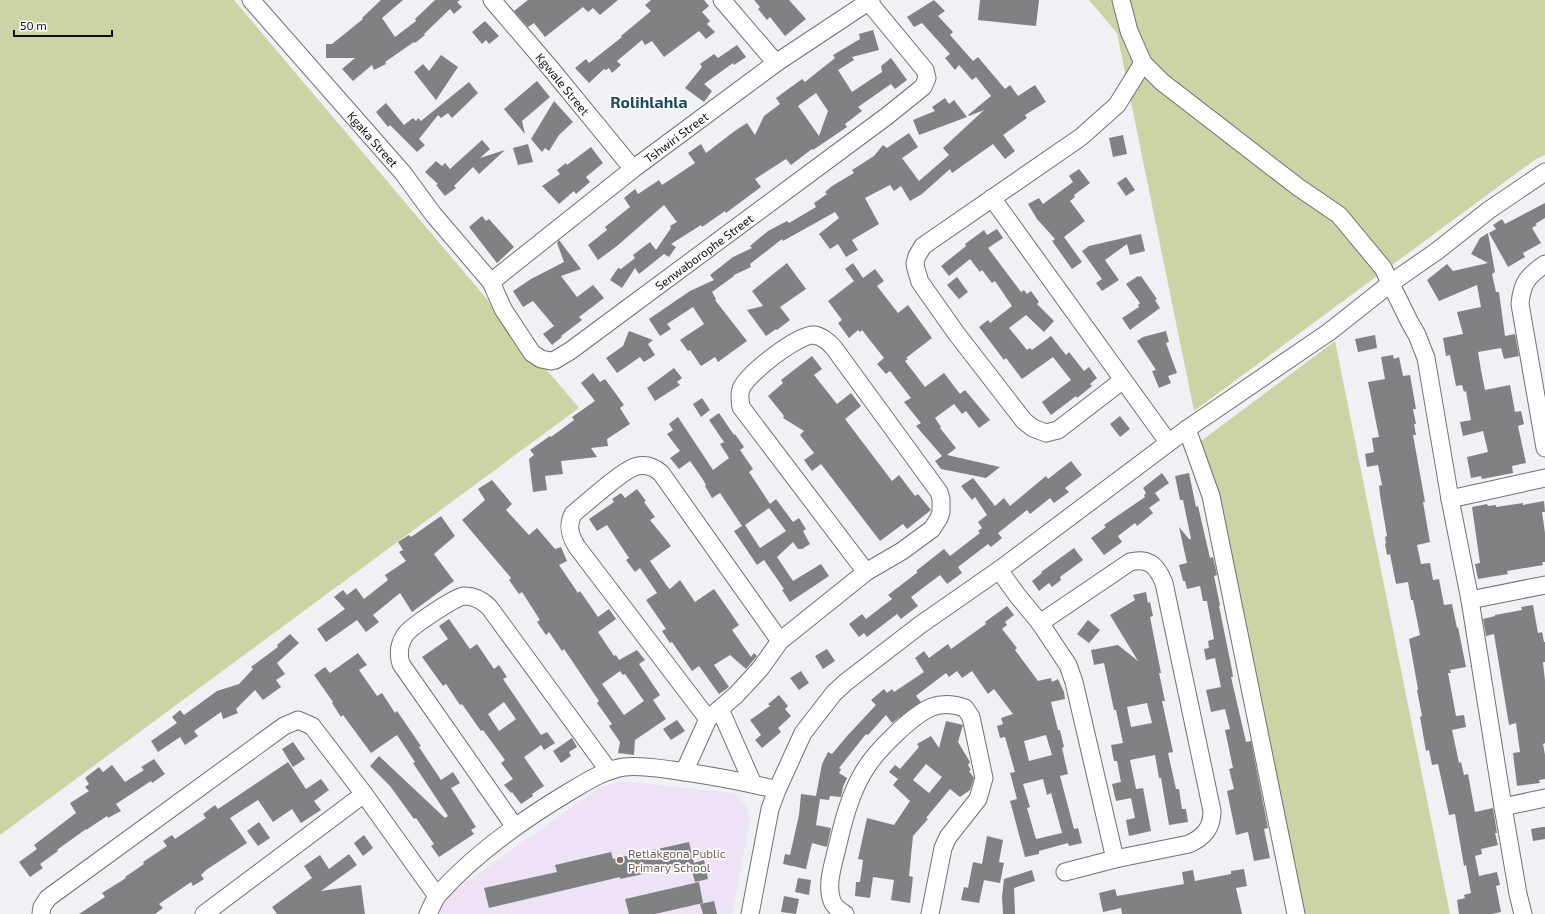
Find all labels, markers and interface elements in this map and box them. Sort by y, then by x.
scale bar [14,12,112,38]
text: 50 m [20,18,47,32]
street label: Kgwale Street [533,50,593,118]
district label: Rolihlahla [610,92,688,111]
street label: Kgaka Street [345,108,401,170]
street label: Tshwiri Street [641,109,711,165]
street label: Senwaborophe Street [652,211,756,293]
place label: Retlakgona Public Primary School [628,846,726,874]
marker: Retlakgona Public Primary School [615,855,625,865]

